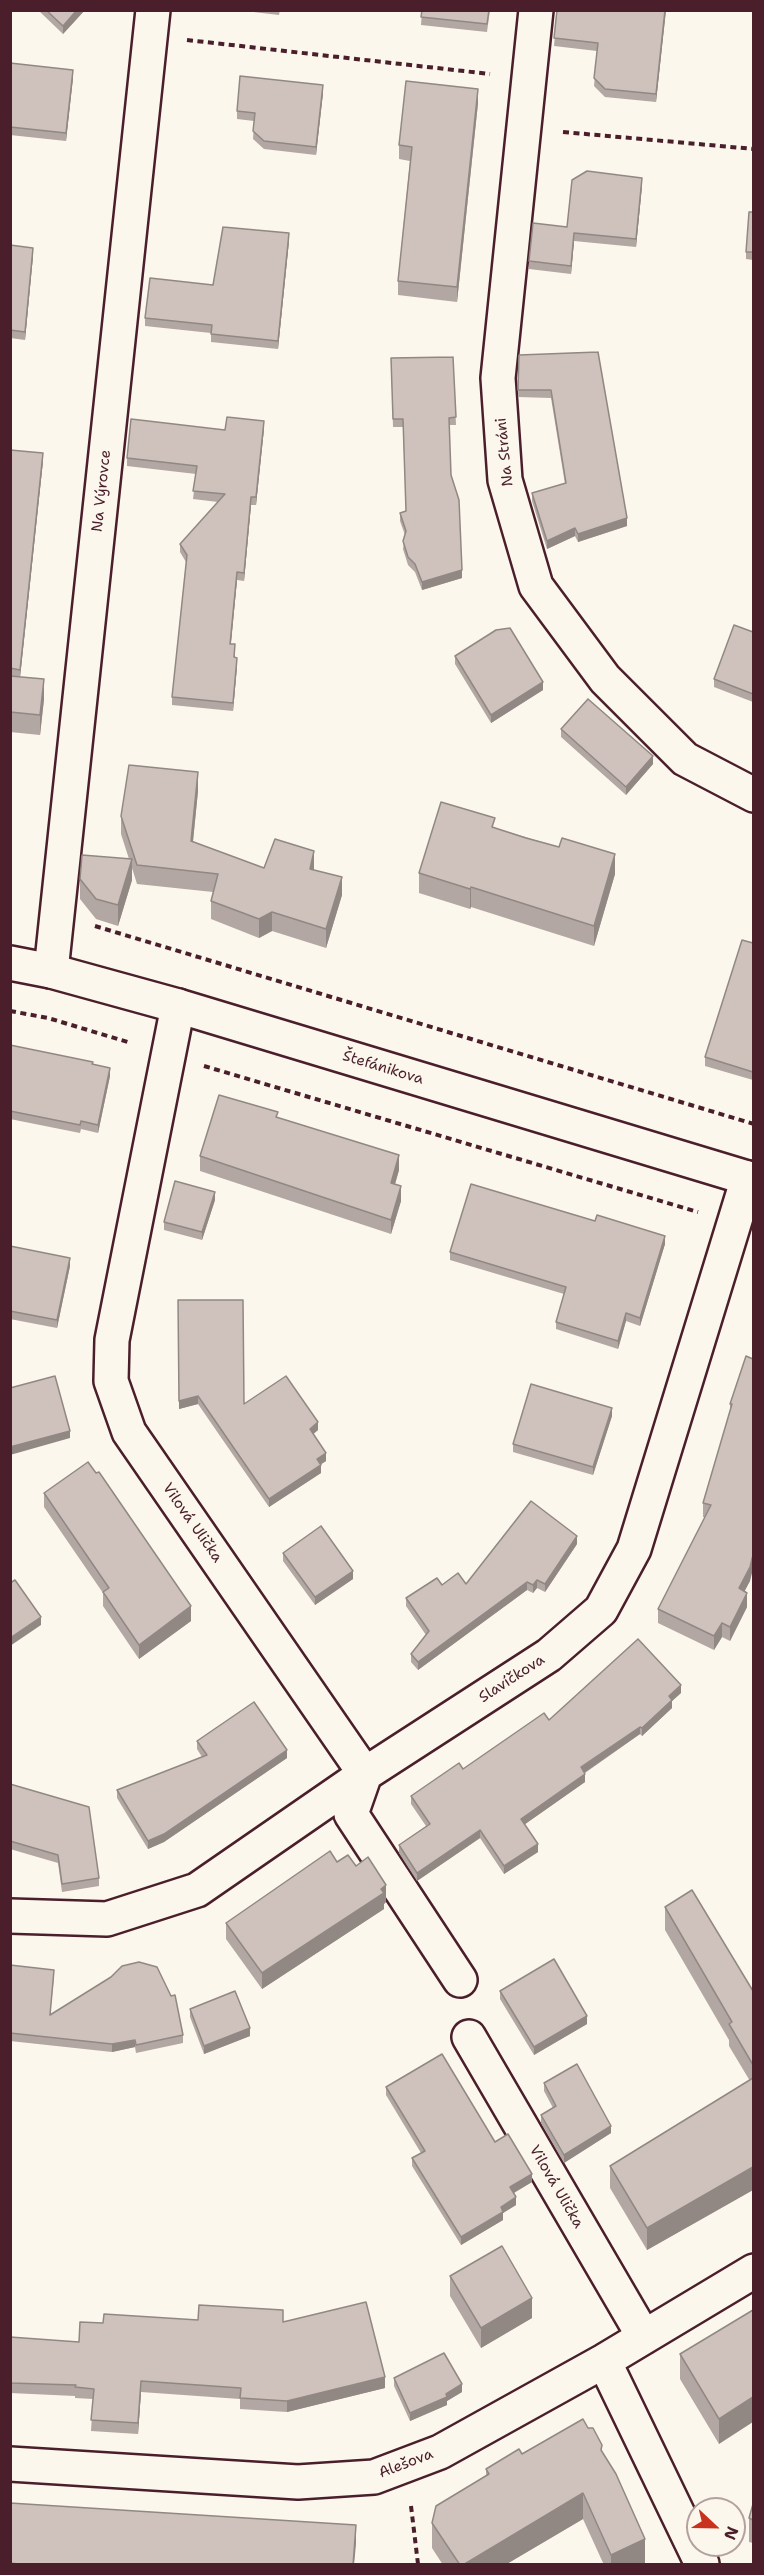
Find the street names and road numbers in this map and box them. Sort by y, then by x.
street label: Na Stráni [492,417,518,487]
street label: Na Výrovce [89,449,115,533]
street label: Štefánikova [340,1047,426,1089]
street label: Vilová Ulička [158,1480,226,1566]
street label: Slavíčkova [476,1651,548,1707]
street label: Vilová Ulička [525,2142,587,2232]
street label: Alešova [376,2445,436,2483]

